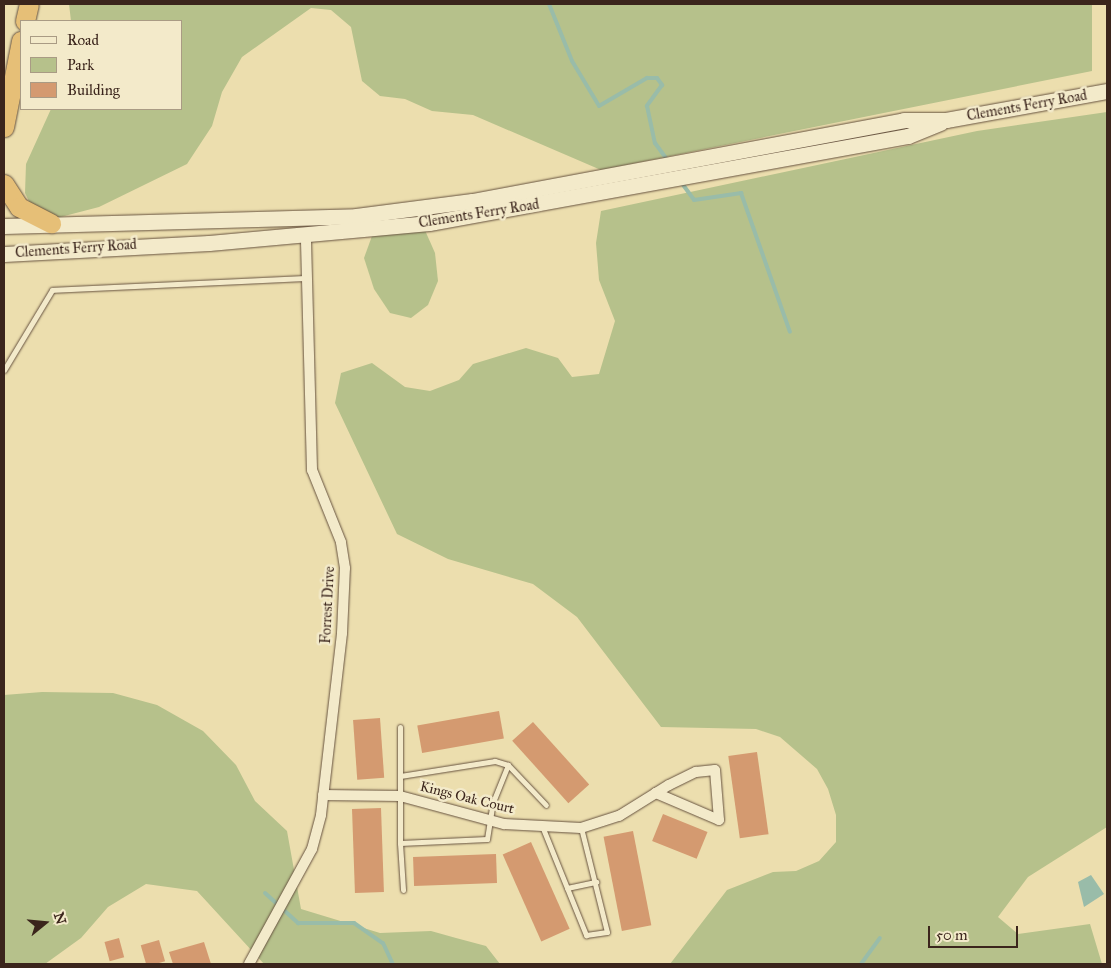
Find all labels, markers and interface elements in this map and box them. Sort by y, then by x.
legend [20,20,182,110]
text: Road [67,31,99,49]
text: Park [67,56,94,74]
text: Building [67,81,120,99]
street label: Clements Ferry Road [966,87,1088,125]
street label: Clements Ferry Road [418,196,540,232]
street label: Clements Ferry Road [15,236,137,262]
street label: Forrest Drive [318,566,338,644]
street label: Kings Oak Court [418,778,516,818]
north arrow [20,898,70,948]
text: N [50,910,70,927]
scale bar [931,916,1021,948]
text: 50 m [936,926,968,944]

